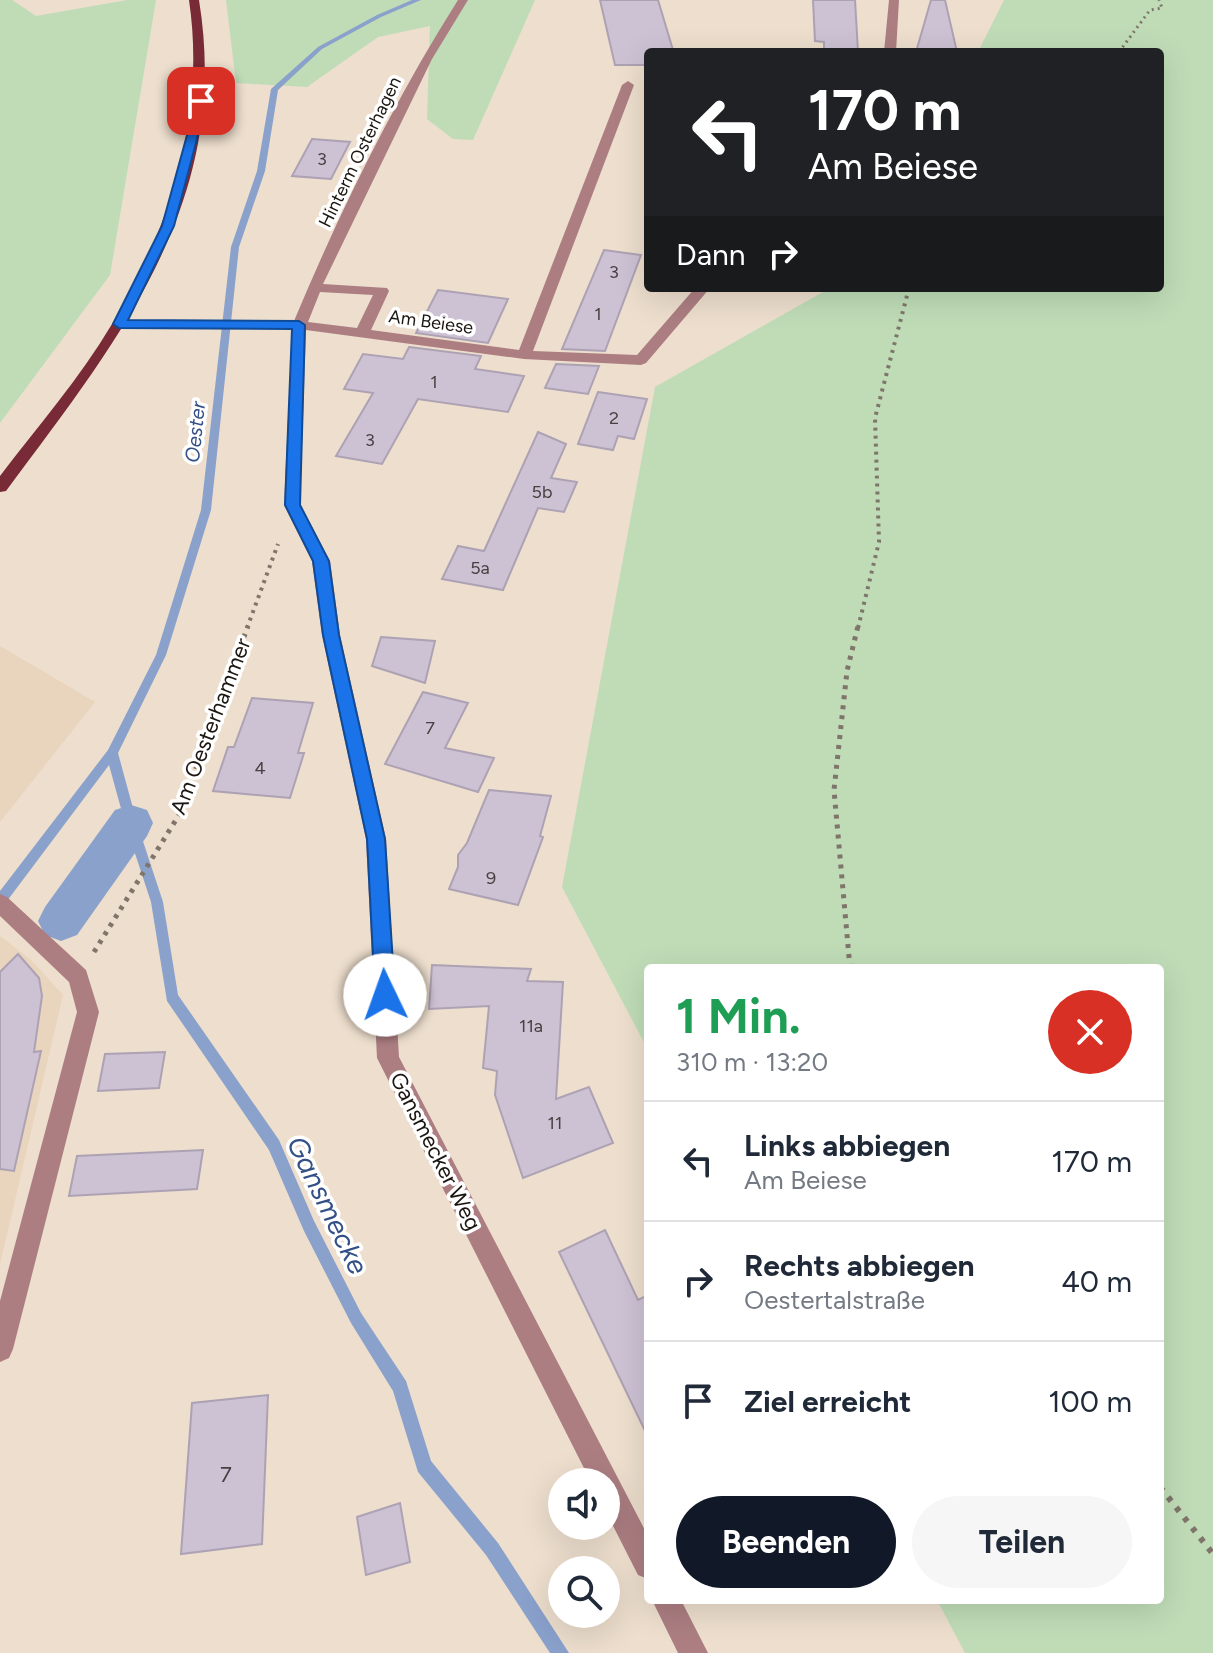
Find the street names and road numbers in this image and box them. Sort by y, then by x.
street label: Hinterm Osterhagen [314,73,406,231]
street label: Am Beiese [387,305,475,339]
street label: Am Oesterhammer [164,634,257,818]
street label: Gansmecker Weg [384,1068,487,1235]

